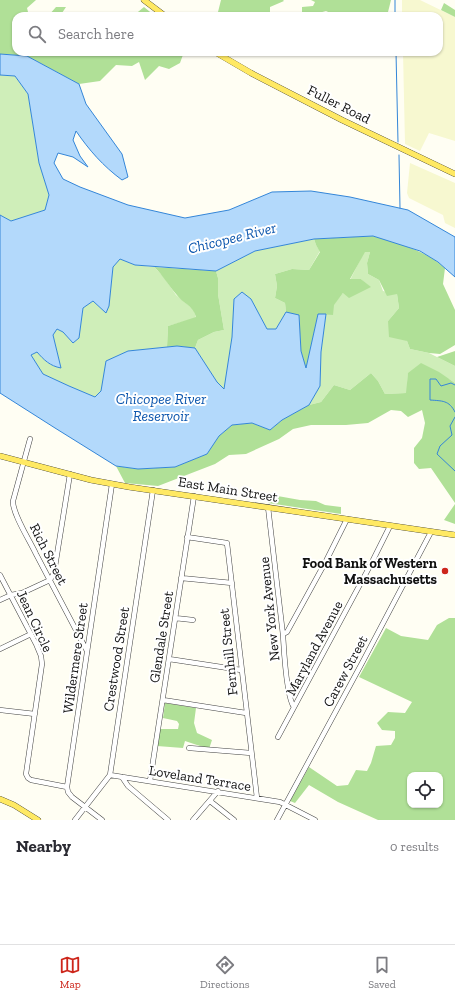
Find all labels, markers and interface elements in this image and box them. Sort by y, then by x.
search box [12,12,443,56]
icon: search [26,23,48,45]
text: Search here [58,25,134,43]
street label: Fuller Road [304,81,373,128]
water label: Chicopee River [186,218,279,258]
water label: Chicopee River Reservoir [116,390,207,425]
street label: East Main Street [177,473,280,506]
street label: Rich Street [26,521,72,589]
place label: Food Bank of Western Massachusetts [302,555,438,588]
street label: New York Avenue [256,556,283,662]
marker: Food Bank of Western Massachusetts [440,566,450,576]
street label: Jean Circle [13,588,56,655]
street label: Glendale Street [146,589,177,684]
street label: Maryland Avenue [282,597,347,699]
street label: Wildermere Street [59,601,92,715]
street label: Crestwood Street [100,605,133,713]
street label: Fernhill Street [215,607,242,696]
street label: Carew Street [319,632,372,710]
street label: Loveland Terrace [148,762,253,795]
map controls [407,772,443,808]
button: locate [407,772,443,808]
text: Nearby [16,836,71,856]
text: 0 results [390,839,439,854]
tab: Map [59,954,81,991]
tab: Directions [200,954,250,991]
tab: Saved [368,954,396,991]

